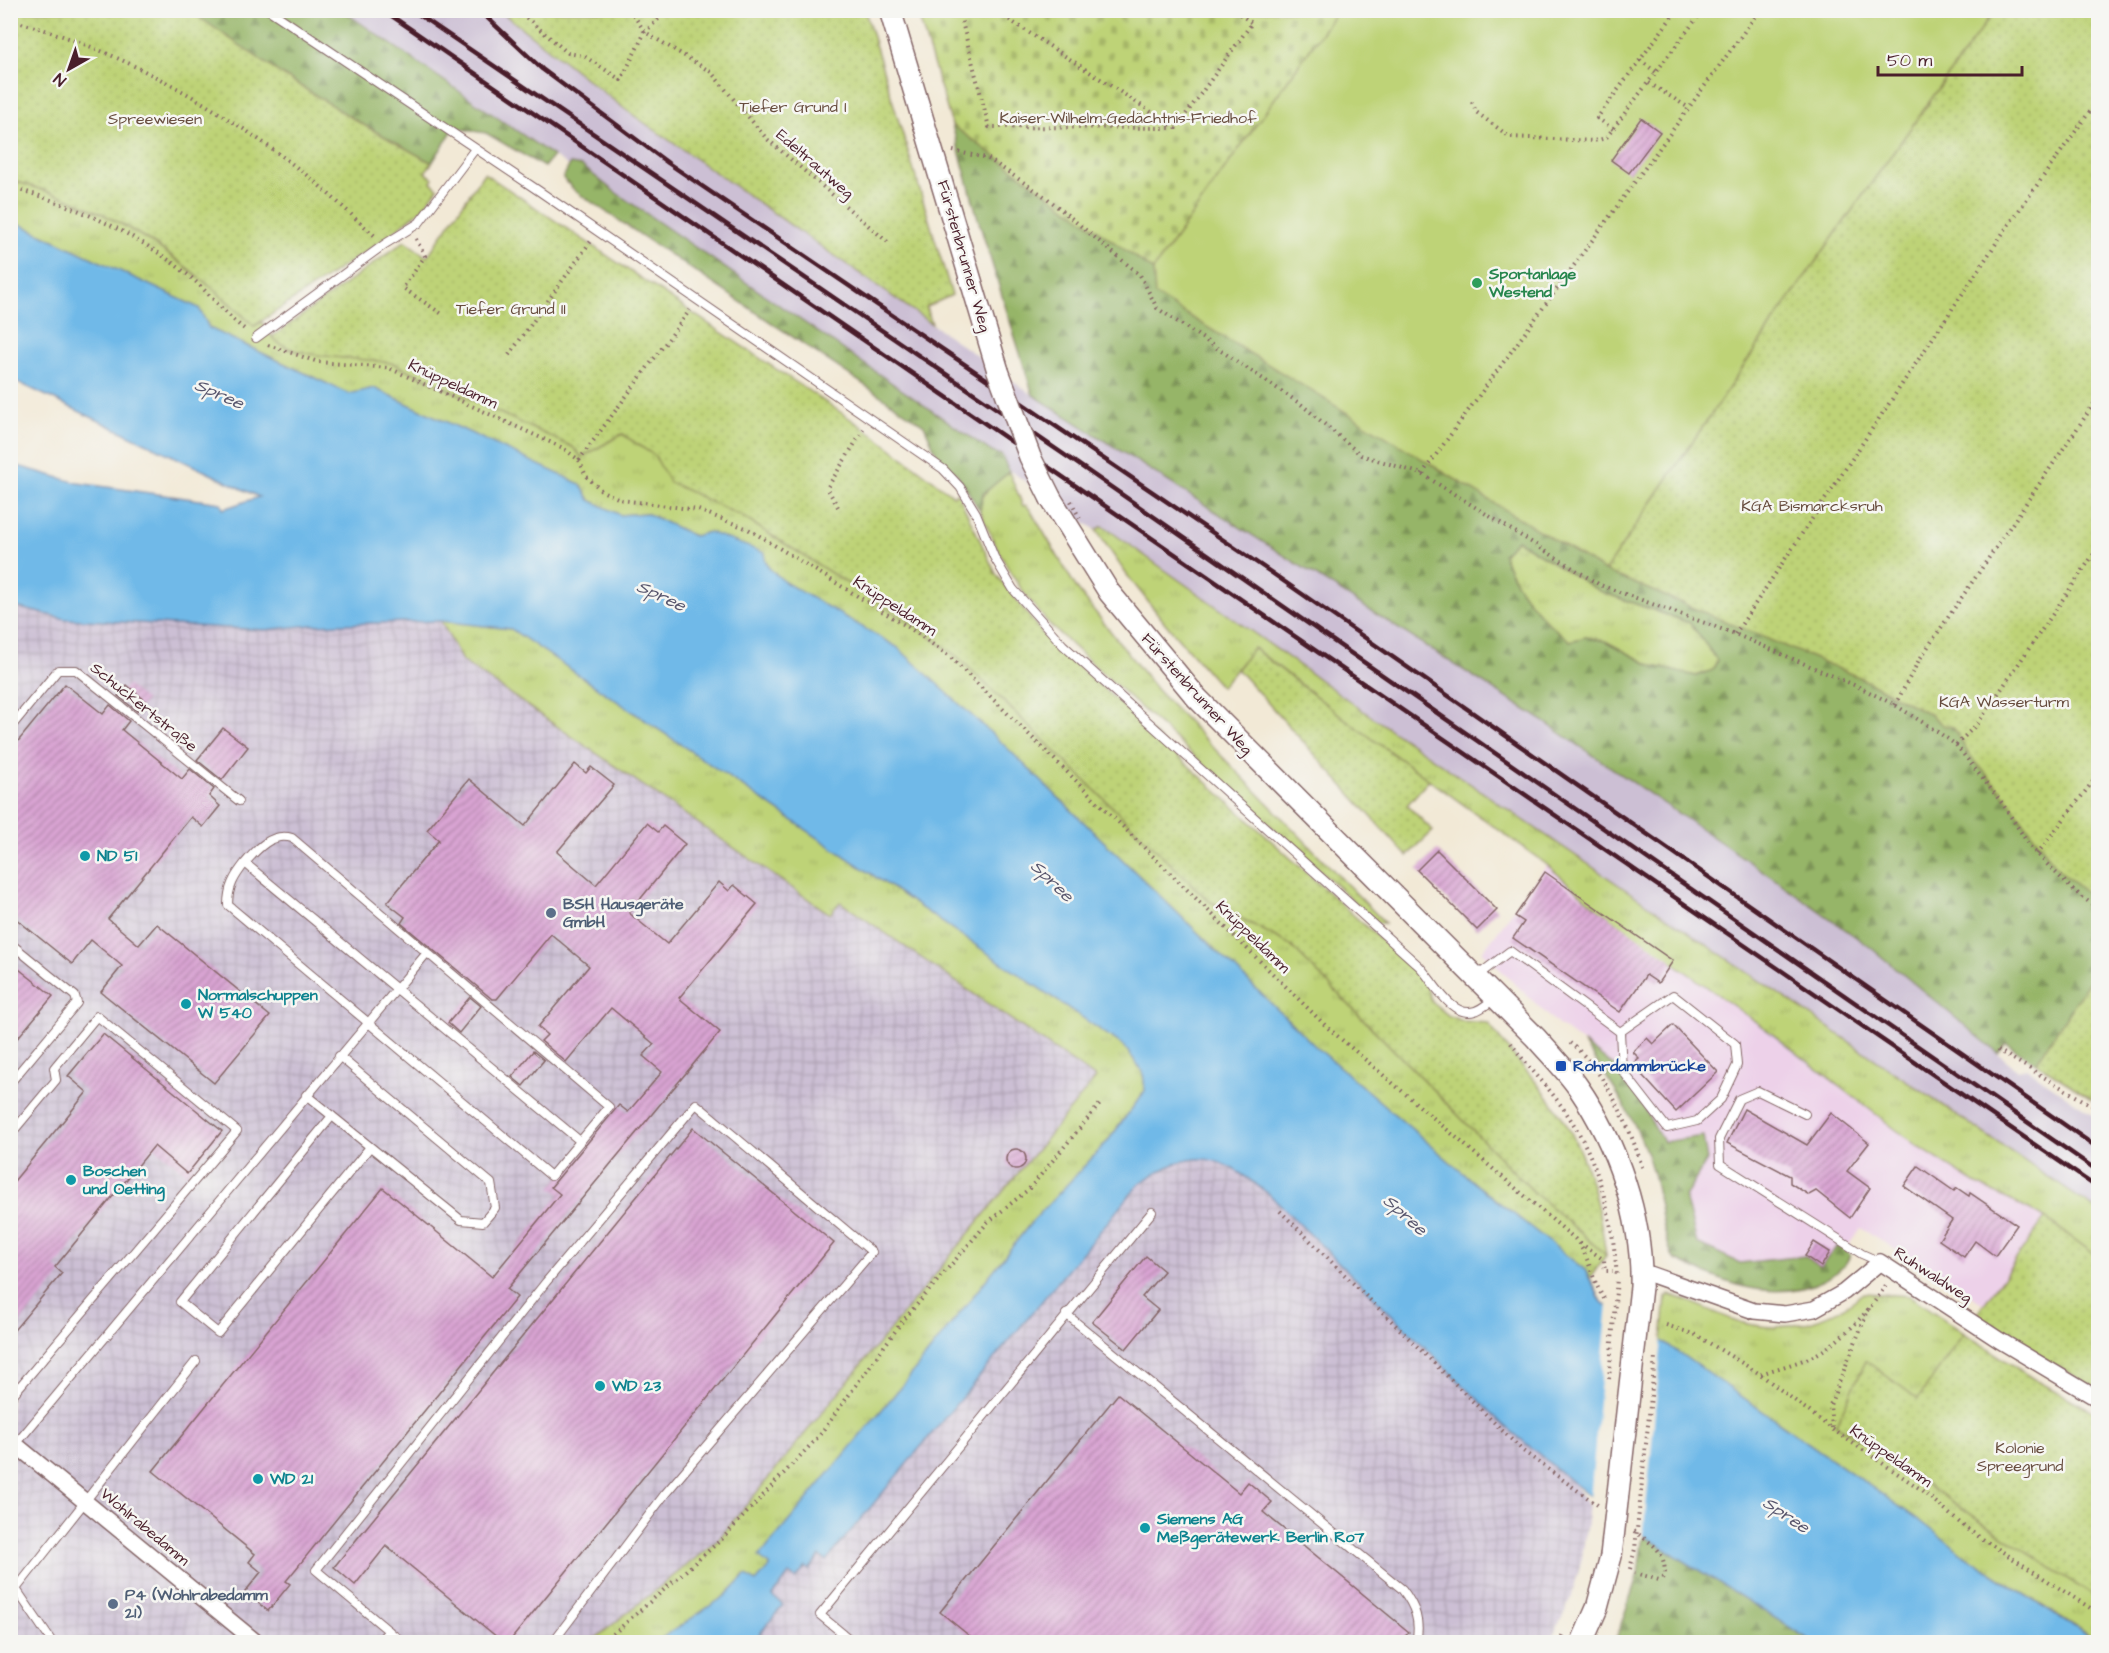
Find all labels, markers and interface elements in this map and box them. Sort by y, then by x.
north arrow [39,39,99,99]
scale bar [1878,39,2022,77]
text: 50 m [1887,48,1932,73]
text: N [49,68,71,91]
park label: Tiefer Grund I [739,96,847,118]
park label: Kaiser-Wilhelm-Gedächtnis-Friedhof [1000,107,1257,129]
park label: Spreewiesen [108,108,202,130]
street label: Edeltrautweg [771,124,859,205]
street label: Fürstenbrunner Weg [931,178,996,335]
place label: Sportanlage Westend [1488,263,1577,303]
marker: Sportanlage Westend [1470,276,1484,290]
park label: Tiefer Grund II [456,298,566,320]
street label: Knüppeldamm [405,354,502,414]
water label: Spree [191,372,249,416]
park label: KGA Bismarcksruh [1741,495,1883,517]
street label: Knüppeldamm [849,571,942,642]
water label: Spree [633,574,691,619]
street label: Fürstenbrunner Weg [1136,628,1258,760]
street label: Schuckertstraße [86,657,202,757]
park label: KGA Wasserturm [1939,691,2070,713]
place label: ND 51 [97,845,138,867]
marker: ND 51 [78,849,92,863]
water label: Spree [1025,854,1080,909]
place label: BSH Hausgeräte GmbH [563,893,684,933]
street label: Knüppeldamm [1211,896,1296,979]
marker: BSH Hausgeräte GmbH [544,906,558,920]
place label: Normalschuppen W 540 [197,984,318,1024]
marker: Normalschuppen W 540 [179,997,193,1011]
place label: Rohrdammbrücke [1573,1055,1706,1077]
marker: Rohrdammbrücke [1554,1059,1568,1073]
place label: Boschen und Oetting [82,1160,165,1202]
marker: Boschen und Oetting [64,1173,78,1187]
water label: Spree [1378,1189,1433,1242]
street label: Ruhwaldweg [1889,1242,1976,1309]
place label: WD 23 [611,1375,662,1397]
marker: WD 23 [593,1379,607,1393]
street label: Knüppeldamm [1845,1419,1937,1493]
park label: Kolonie Spreegrund [1977,1437,2063,1478]
place label: WD 21 [269,1468,314,1490]
marker: WD 21 [251,1472,265,1486]
street label: Wohlrabedamm [96,1483,195,1571]
water label: Spree [1758,1490,1815,1540]
place label: Siemens AG Meßgerätewerk Berlin Ro7 [1156,1508,1365,1550]
marker: Siemens AG Meßgerätewerk Berlin Ro7 [1138,1521,1152,1535]
place label: P4 (Wohlrabedamm 21) [124,1584,268,1624]
marker: P4 (Wohlrabedamm 21) [106,1597,120,1611]

